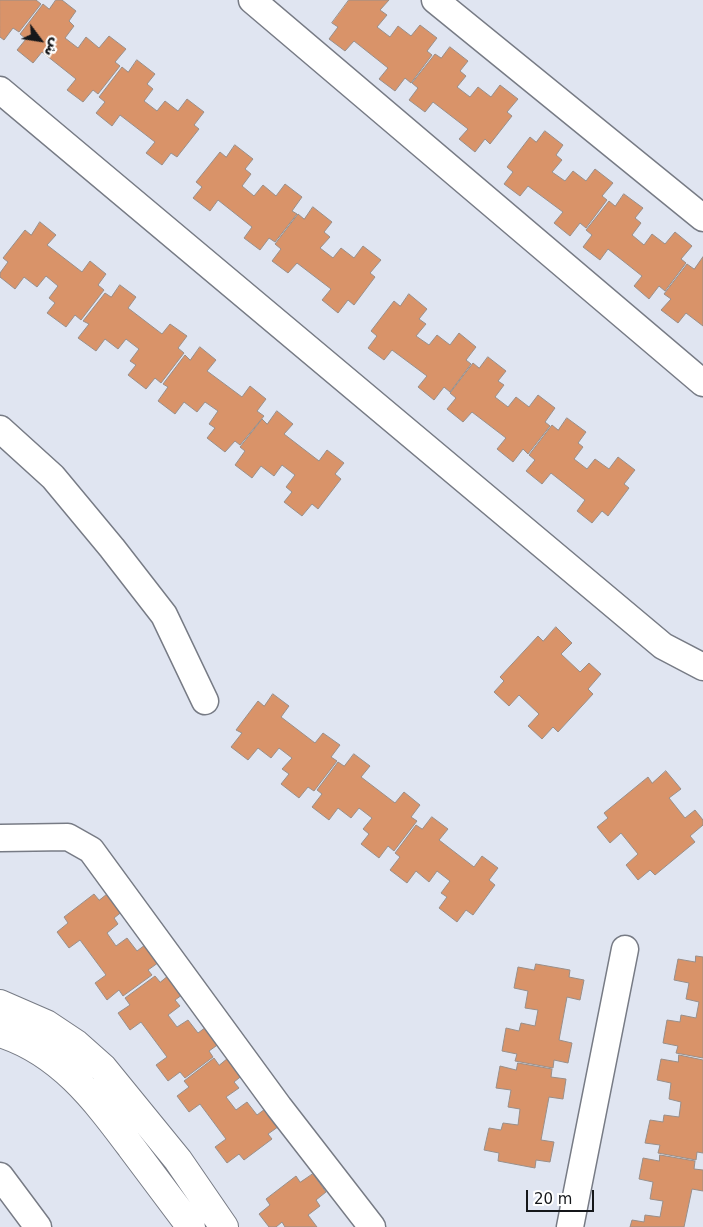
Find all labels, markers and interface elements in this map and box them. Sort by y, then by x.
north arrow [15,15,65,65]
text: ش [41,35,65,60]
scale bar [528,1180,596,1212]
text: 20 m [534,1190,572,1208]

